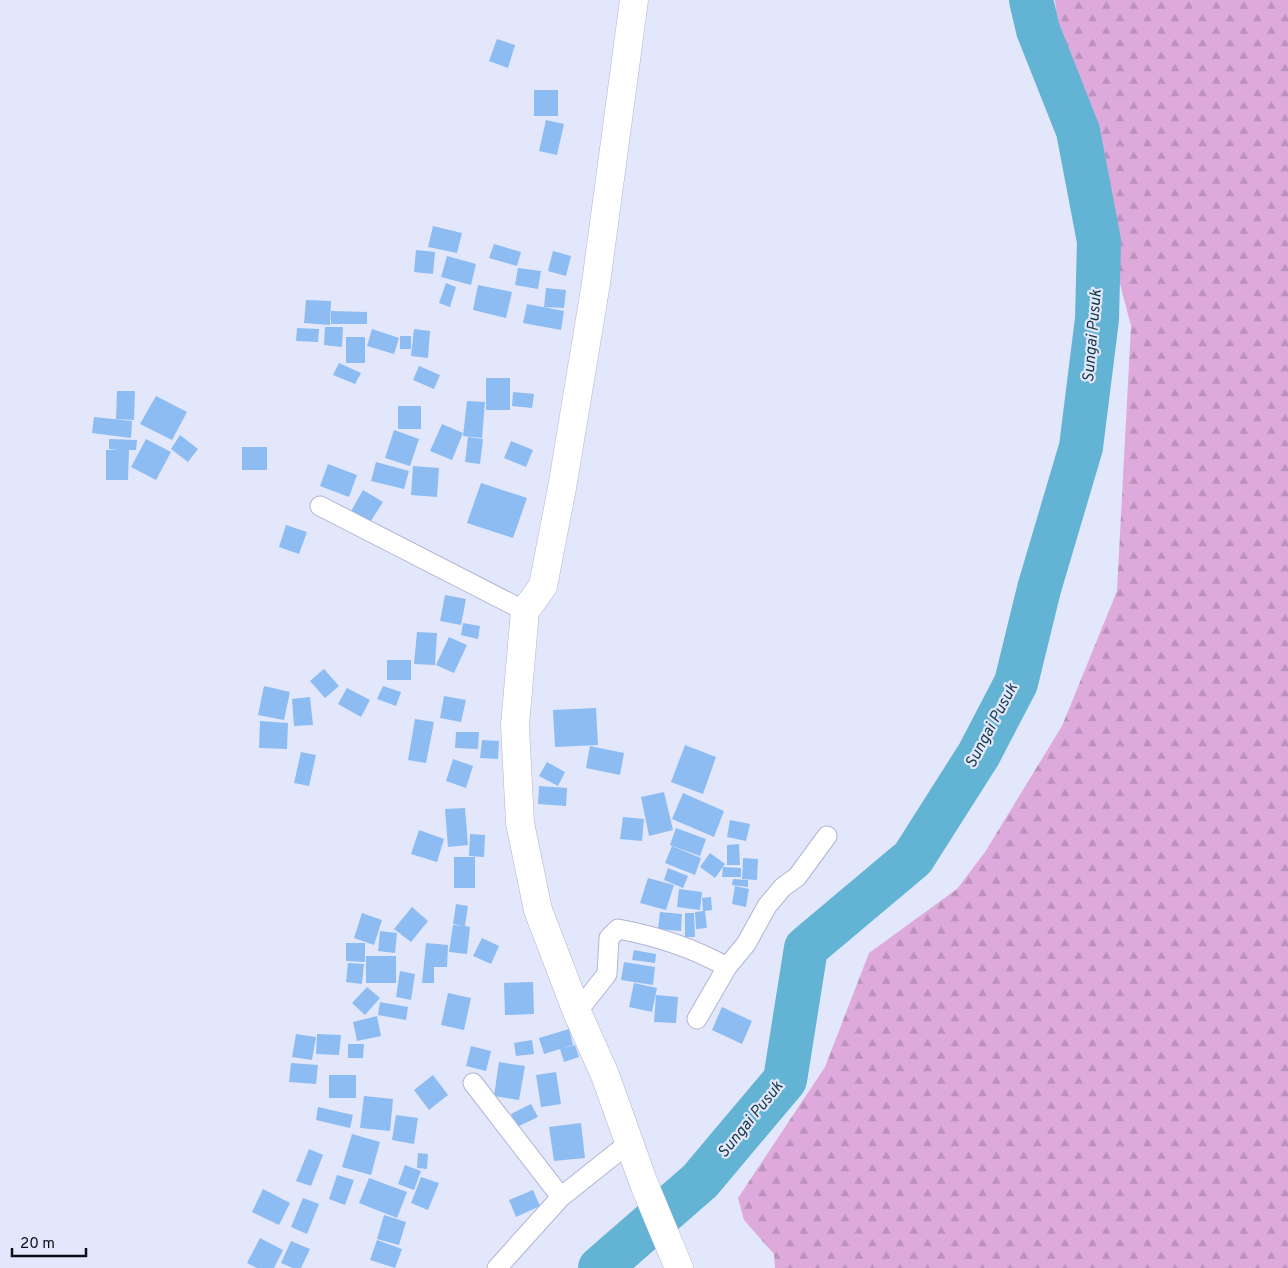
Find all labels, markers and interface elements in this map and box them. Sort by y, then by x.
water label: Sungai Pusuk [1079,288,1107,383]
water label: Sungai Pusuk [961,679,1023,772]
water label: Sungai Pusuk [714,1077,789,1162]
scale bar [12,1226,86,1258]
text: 20 m [20,1235,55,1254]

